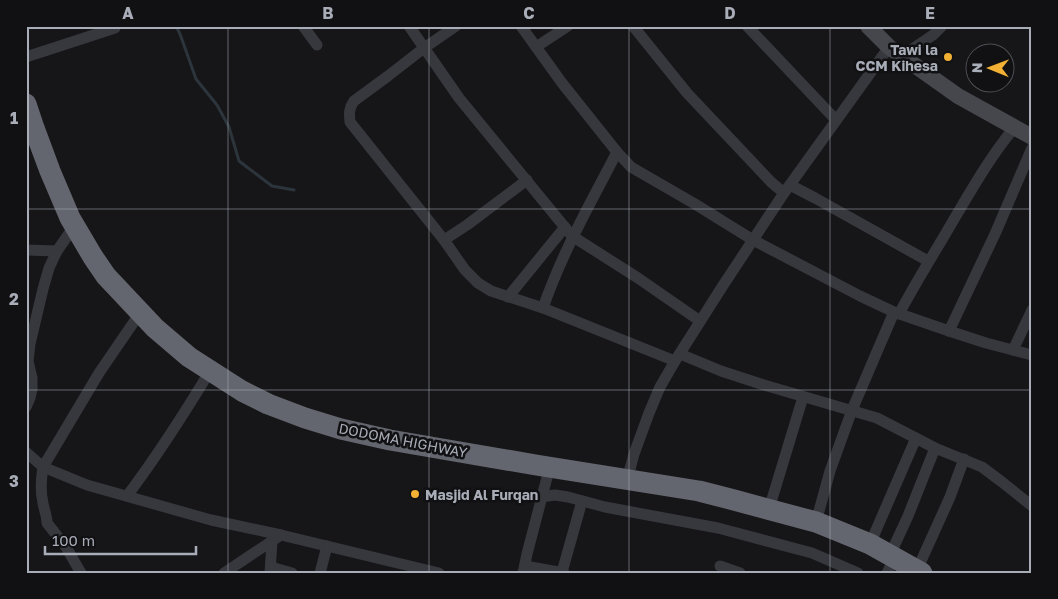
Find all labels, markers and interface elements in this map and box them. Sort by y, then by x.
text: A [122,3,134,23]
text: B [322,3,334,23]
text: C [523,3,535,23]
text: D [724,3,736,23]
text: E [925,3,935,23]
place label: Tawi la CCM Kihesa [855,41,938,74]
north arrow [966,42,1016,92]
marker: Tawi la CCM Kihesa [942,51,954,63]
text: N [968,62,985,73]
text: 1 [10,108,18,128]
text: 2 [9,289,19,309]
street label: DODOMA HIGHWAY [337,419,469,461]
text: 3 [9,471,19,491]
place label: Masjid Al Furqan [425,486,538,503]
marker: Masjid Al Furqan [409,488,421,500]
scale bar [45,524,196,556]
text: 100 m [52,531,95,549]

